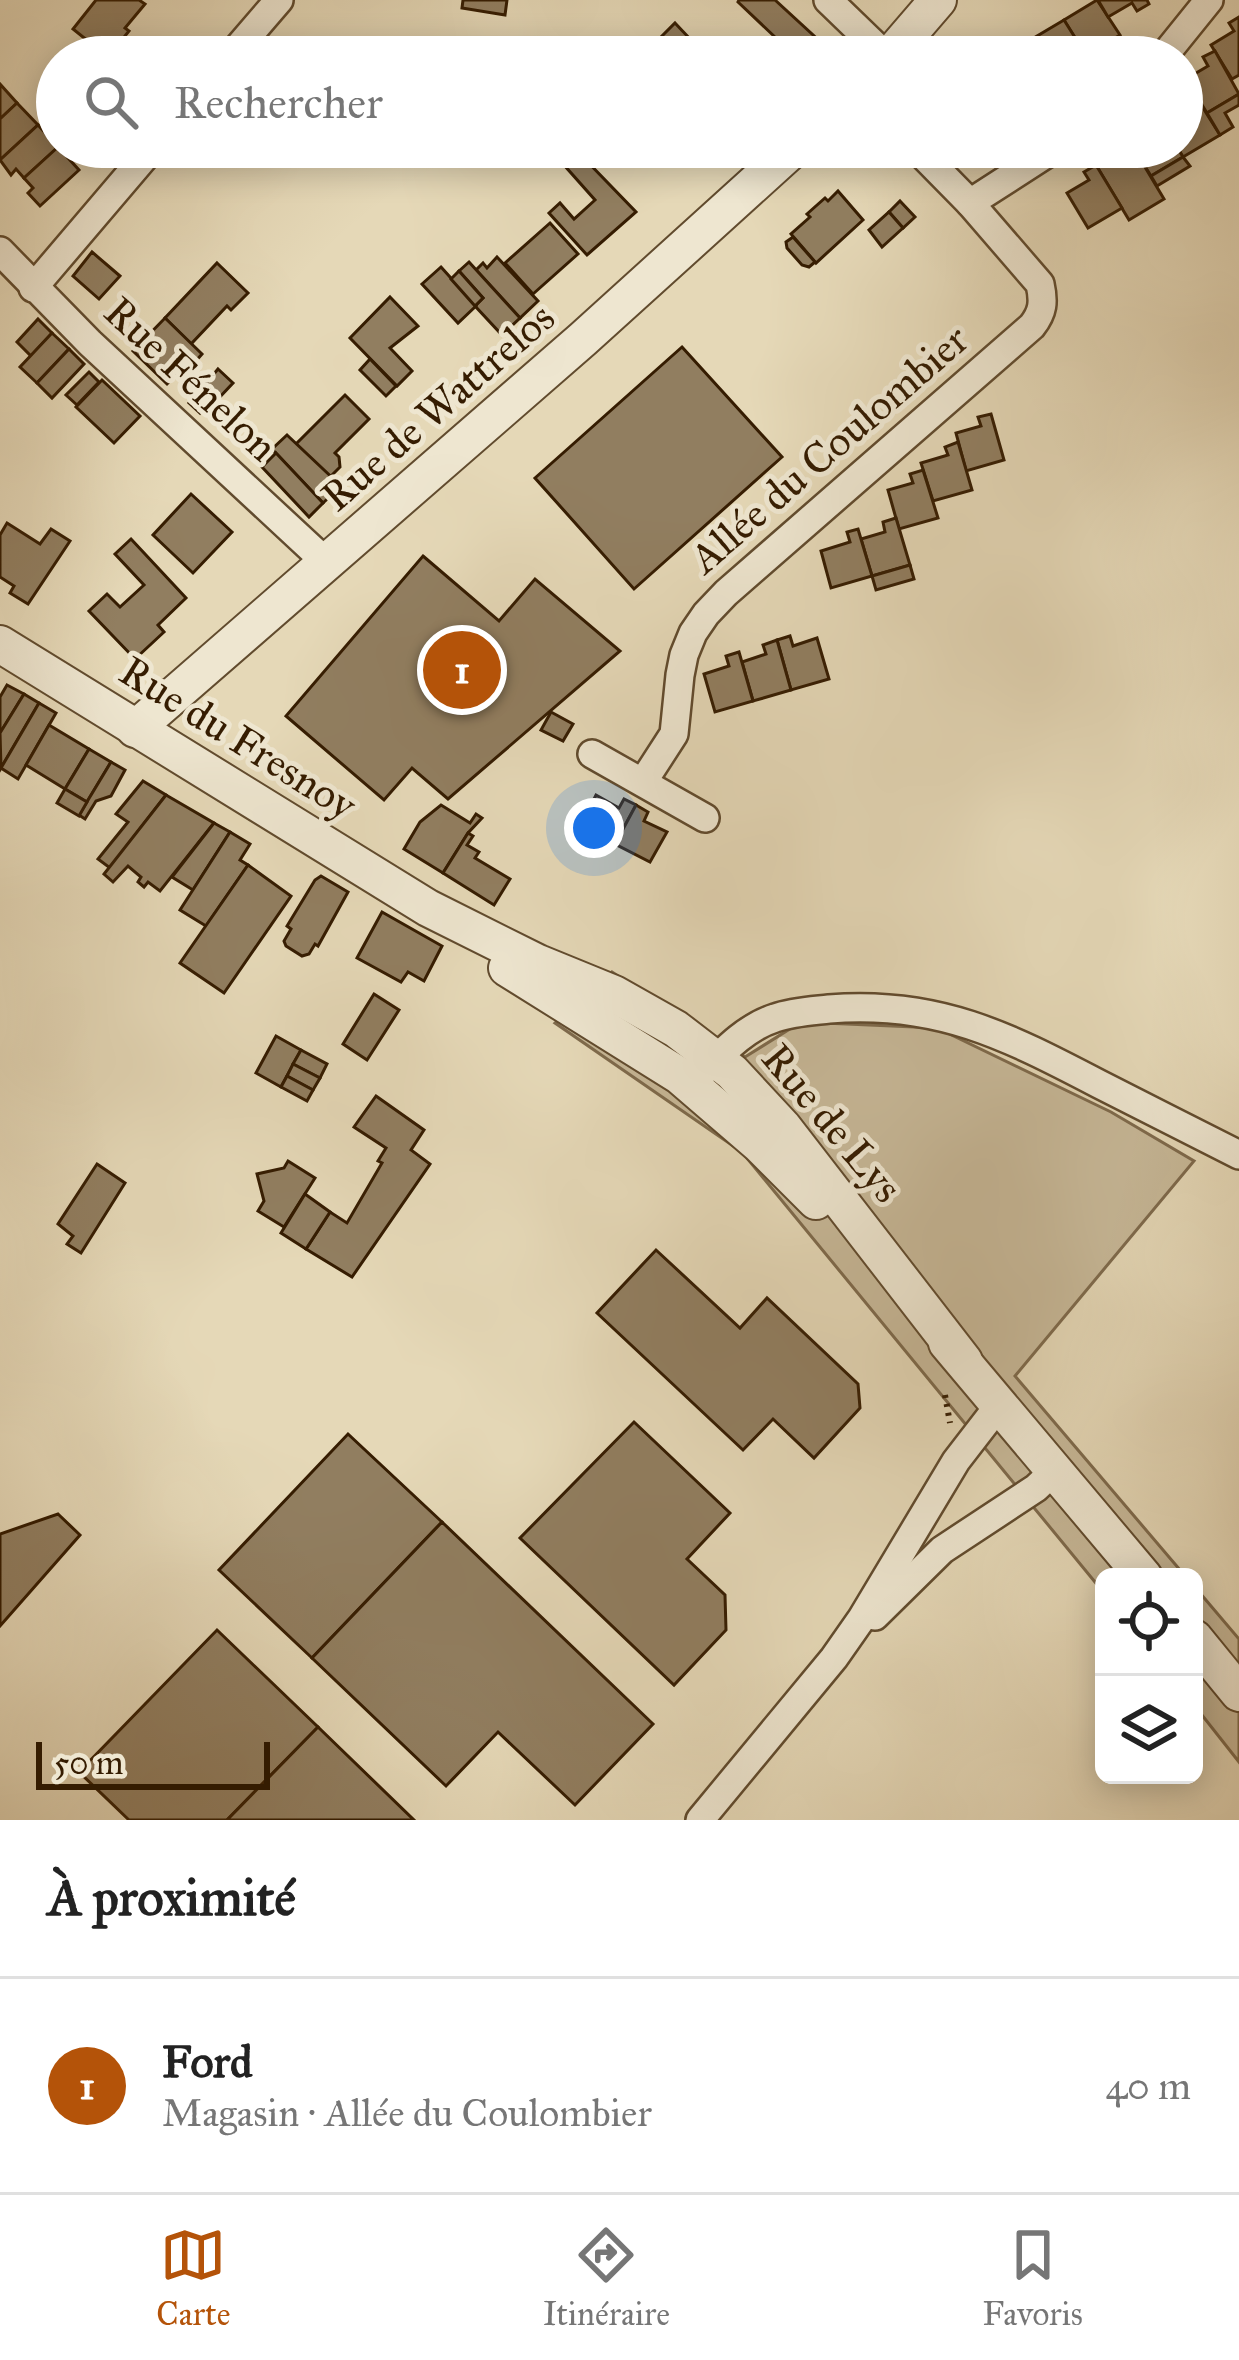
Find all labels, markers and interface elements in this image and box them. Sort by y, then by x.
search box [36,36,1203,168]
icon: search [78,69,144,135]
text: Rechercher [174,75,383,130]
street label: Rue Fénelon [94,286,288,472]
street label: Rue de Wattrelos [311,292,565,522]
street label: Allée du Coulombier [677,314,979,586]
pin: 1 [423,625,501,715]
street label: Rue du Fresnoy [110,645,367,832]
your location [564,798,624,858]
street label: Rue de Lys [751,1033,913,1213]
map controls [1095,1568,1203,1784]
button: locate [1095,1568,1203,1676]
button: layers [1095,1676,1203,1784]
scale bar [36,1736,270,1789]
text: 50 m [54,1743,123,1783]
text: À proximité [48,1867,296,1929]
text: Ford [162,2034,253,2089]
text: 1 [79,2062,95,2110]
text: 40 m [1105,2062,1191,2110]
text: Magasin · Allée du Coulombier [162,2089,652,2137]
tab: Carte [156,2222,230,2334]
tab: Itinéraire [543,2222,670,2334]
tab: Favoris [982,2222,1083,2334]

